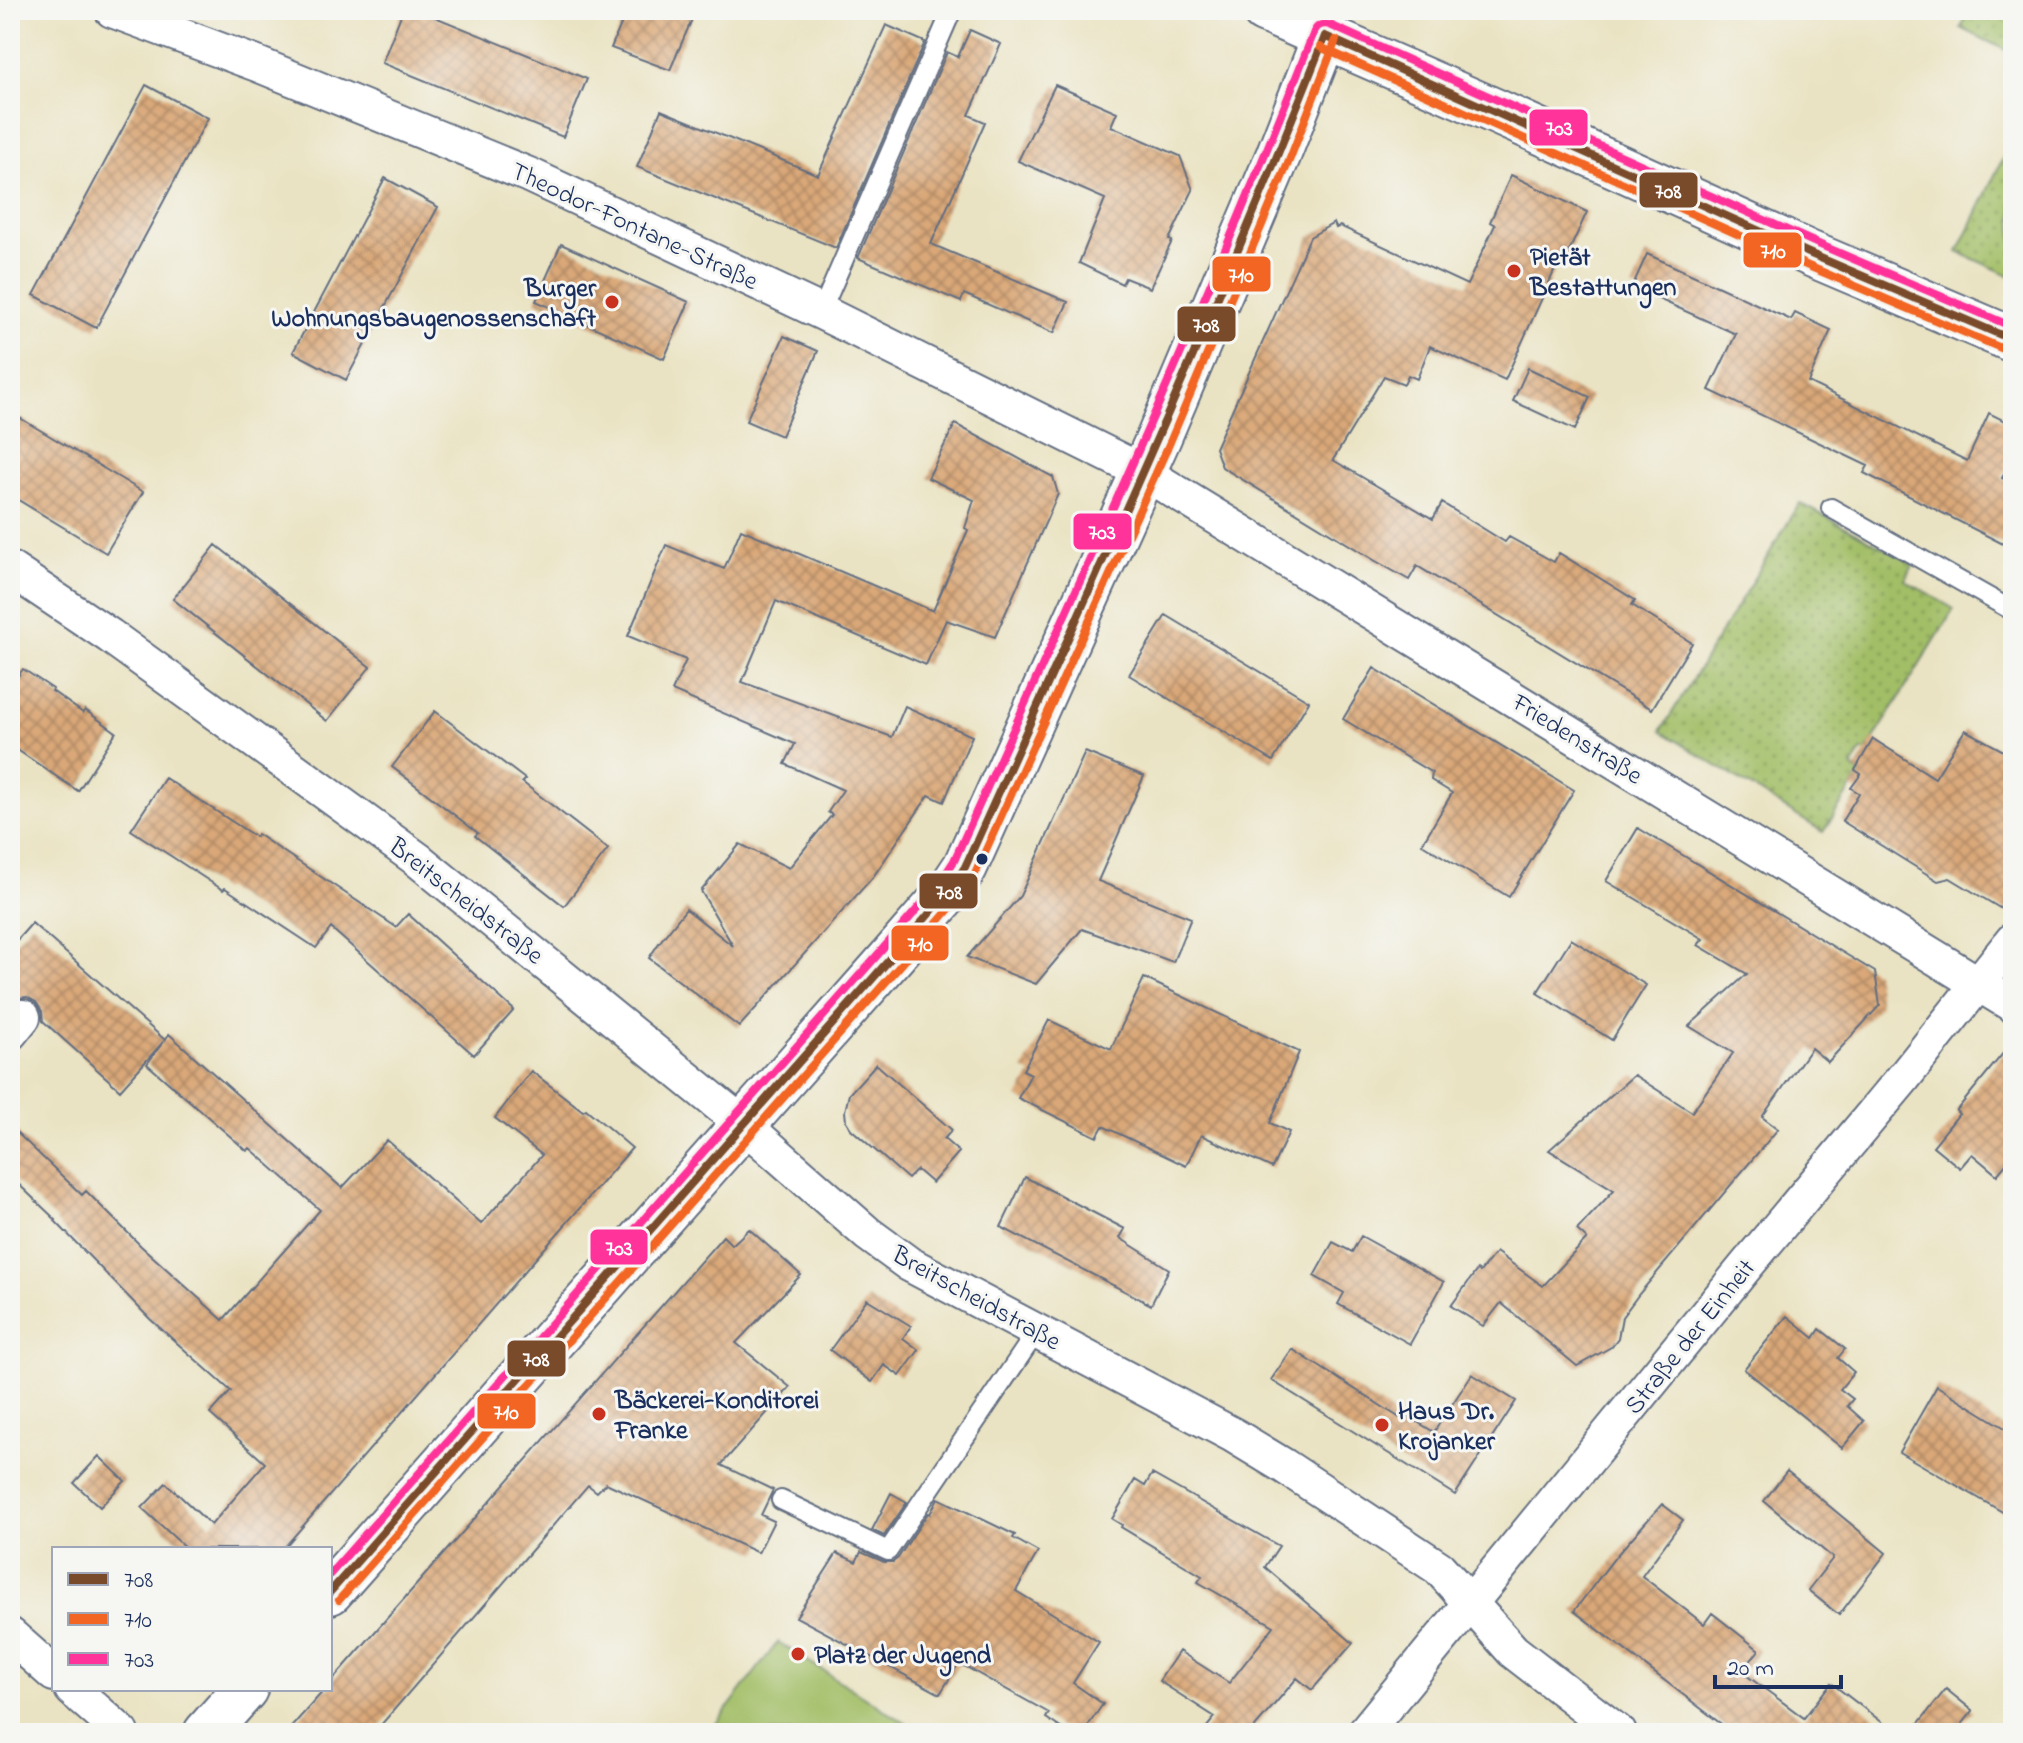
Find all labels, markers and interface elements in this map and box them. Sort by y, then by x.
line badge: 703 [1528,108,1589,147]
text: 703 [1545,114,1573,146]
street label: Theodor-Fontane-Straße [504,154,764,302]
line badge: 708 [1638,171,1699,209]
text: 708 [1655,177,1682,209]
line badge: 710 [1742,231,1803,269]
text: 710 [1760,237,1786,269]
place label: Pietät Bestattungen [1529,240,1677,309]
line badge: 710 [1211,255,1272,293]
text: 710 [1228,261,1254,293]
marker: Pietät Bestattungen [1505,262,1523,280]
place label: Burger Wohnungsbaugenossenschaft [271,271,597,340]
marker: Burger Wohnungsbaugenossenschaft [603,293,621,311]
line badge: 708 [1176,305,1237,343]
text: 708 [1193,311,1220,343]
line badge: 703 [1072,512,1133,551]
text: 703 [1088,518,1116,550]
street label: Friedenstraße [1503,685,1649,796]
street label: Breitscheidstraße [379,829,551,975]
unlabelled marker [974,851,990,867]
line badge: 708 [918,872,979,910]
text: 708 [936,878,963,910]
line badge: 710 [890,924,950,962]
text: 710 [907,930,933,962]
line badge: 703 [589,1228,649,1266]
text: 703 [605,1234,633,1266]
street label: Breitscheidstraße [883,1237,1067,1362]
street label: Straße der Einheit [1617,1252,1766,1424]
line badge: 708 [506,1339,567,1378]
text: 708 [523,1345,550,1377]
place label: Bäckerei-Konditorei Franke [613,1383,819,1451]
line badge: 710 [476,1392,537,1430]
place label: Haus Dr. Krojanker [1398,1394,1496,1462]
text: 710 [493,1398,519,1430]
marker: Bäckerei-Konditorei Franke [590,1405,608,1423]
marker: Haus Dr. Krojanker [1373,1416,1391,1434]
legend [52,1547,332,1691]
text: 708 [124,1564,153,1599]
text: 710 [124,1604,152,1639]
place label: Platz der Jugend [814,1638,992,1677]
scale bar [1715,1639,1841,1689]
text: 703 [124,1644,154,1679]
marker: Platz der Jugend [789,1645,807,1663]
text: 20 m [1727,1652,1774,1687]

